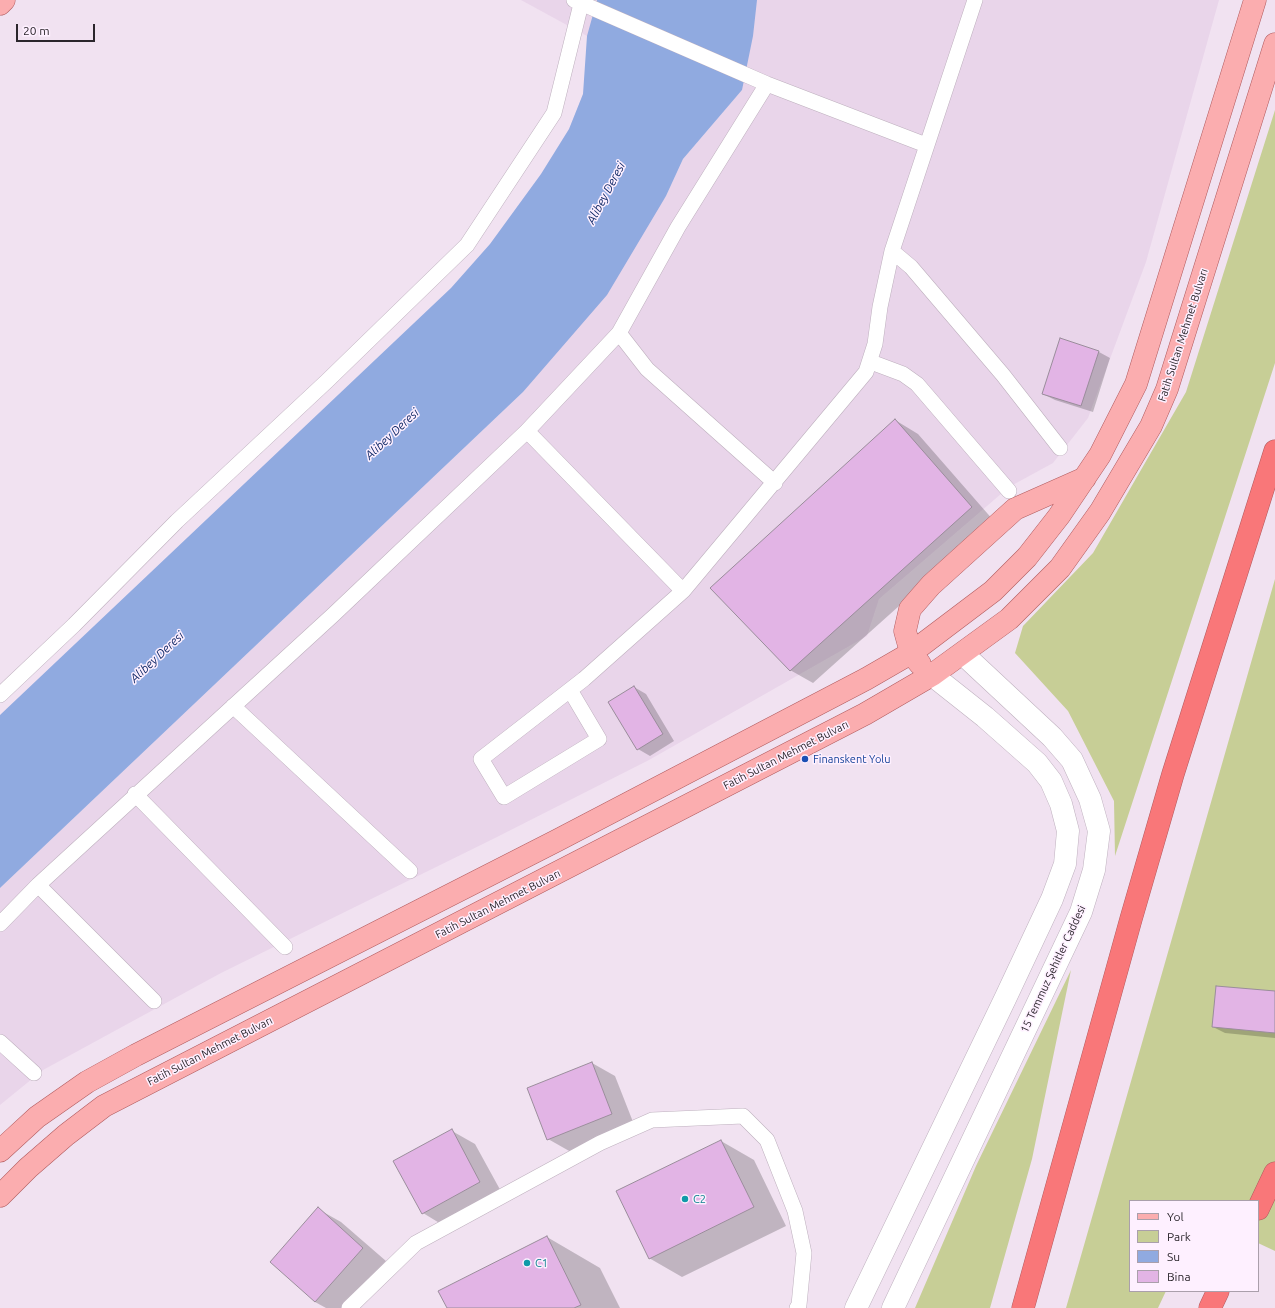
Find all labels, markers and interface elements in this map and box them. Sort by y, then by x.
scale bar [18,16,97,42]
text: 20 m [23,24,50,37]
water label: Alibey Deresi [584,160,628,226]
street label: Fatih Sultan Mehmet Bulvarı [1155,267,1211,403]
water label: Alibey Deresi [362,406,422,462]
water label: Alibey Deresi [127,629,187,685]
street label: Fatih Sultan Mehmet Bulvarı [721,718,851,792]
place label: Finanskent Yolu [813,752,890,766]
marker: Finanskent Yolu [800,754,810,764]
street label: Fatih Sultan Mehmet Bulvarı [433,867,563,941]
street label: 15 Temmuz Şehitler Caddesi [1018,903,1088,1035]
street label: Fatih Sultan Mehmet Bulvarı [145,1014,275,1088]
place label: C2 [693,1192,706,1206]
marker: C2 [680,1194,690,1204]
legend [1129,1200,1259,1292]
text: Yol [1167,1210,1184,1223]
text: Park [1167,1230,1191,1243]
text: Su [1167,1250,1180,1263]
place label: C1 [535,1256,548,1270]
marker: C1 [522,1258,532,1268]
text: Bina [1167,1270,1191,1283]

